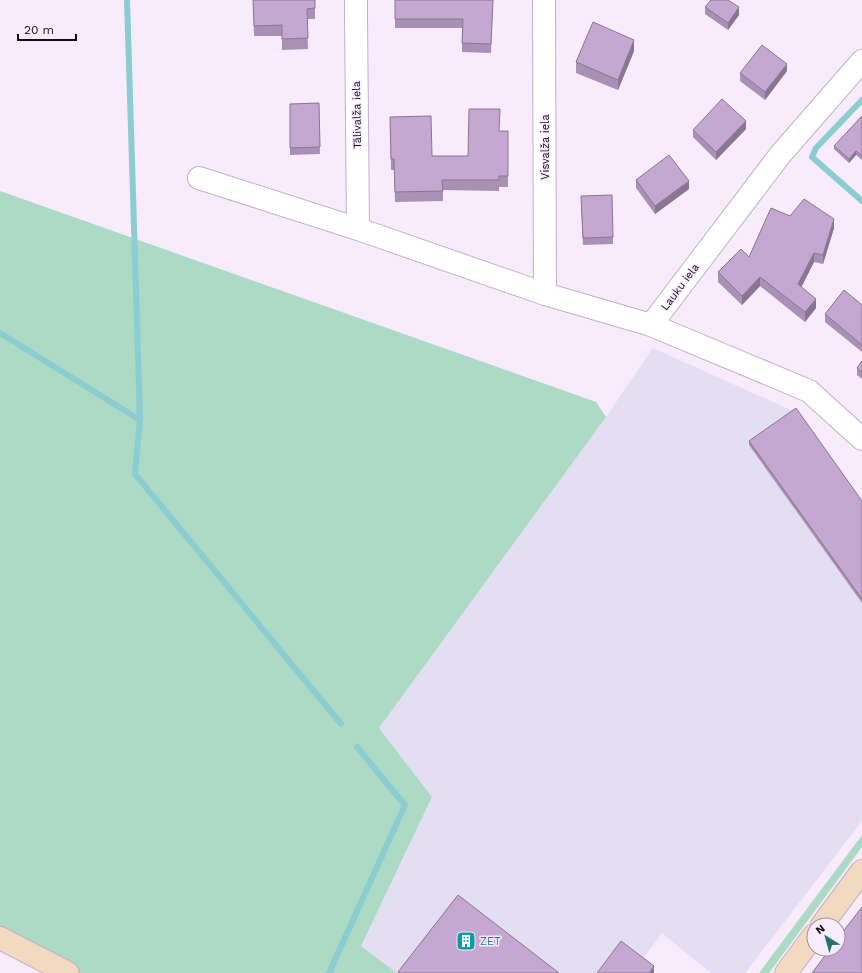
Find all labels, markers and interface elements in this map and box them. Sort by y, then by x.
scale bar [18,16,76,42]
text: 20 m [24,23,54,37]
street label: Tālivalža iela [350,81,364,149]
street label: Visvalža iela [539,114,552,180]
street label: Lauku iela [658,261,702,313]
north arrow [806,917,846,957]
text: N [813,922,827,937]
building icon: ZET [455,930,477,952]
place label: ZET [480,935,501,948]

